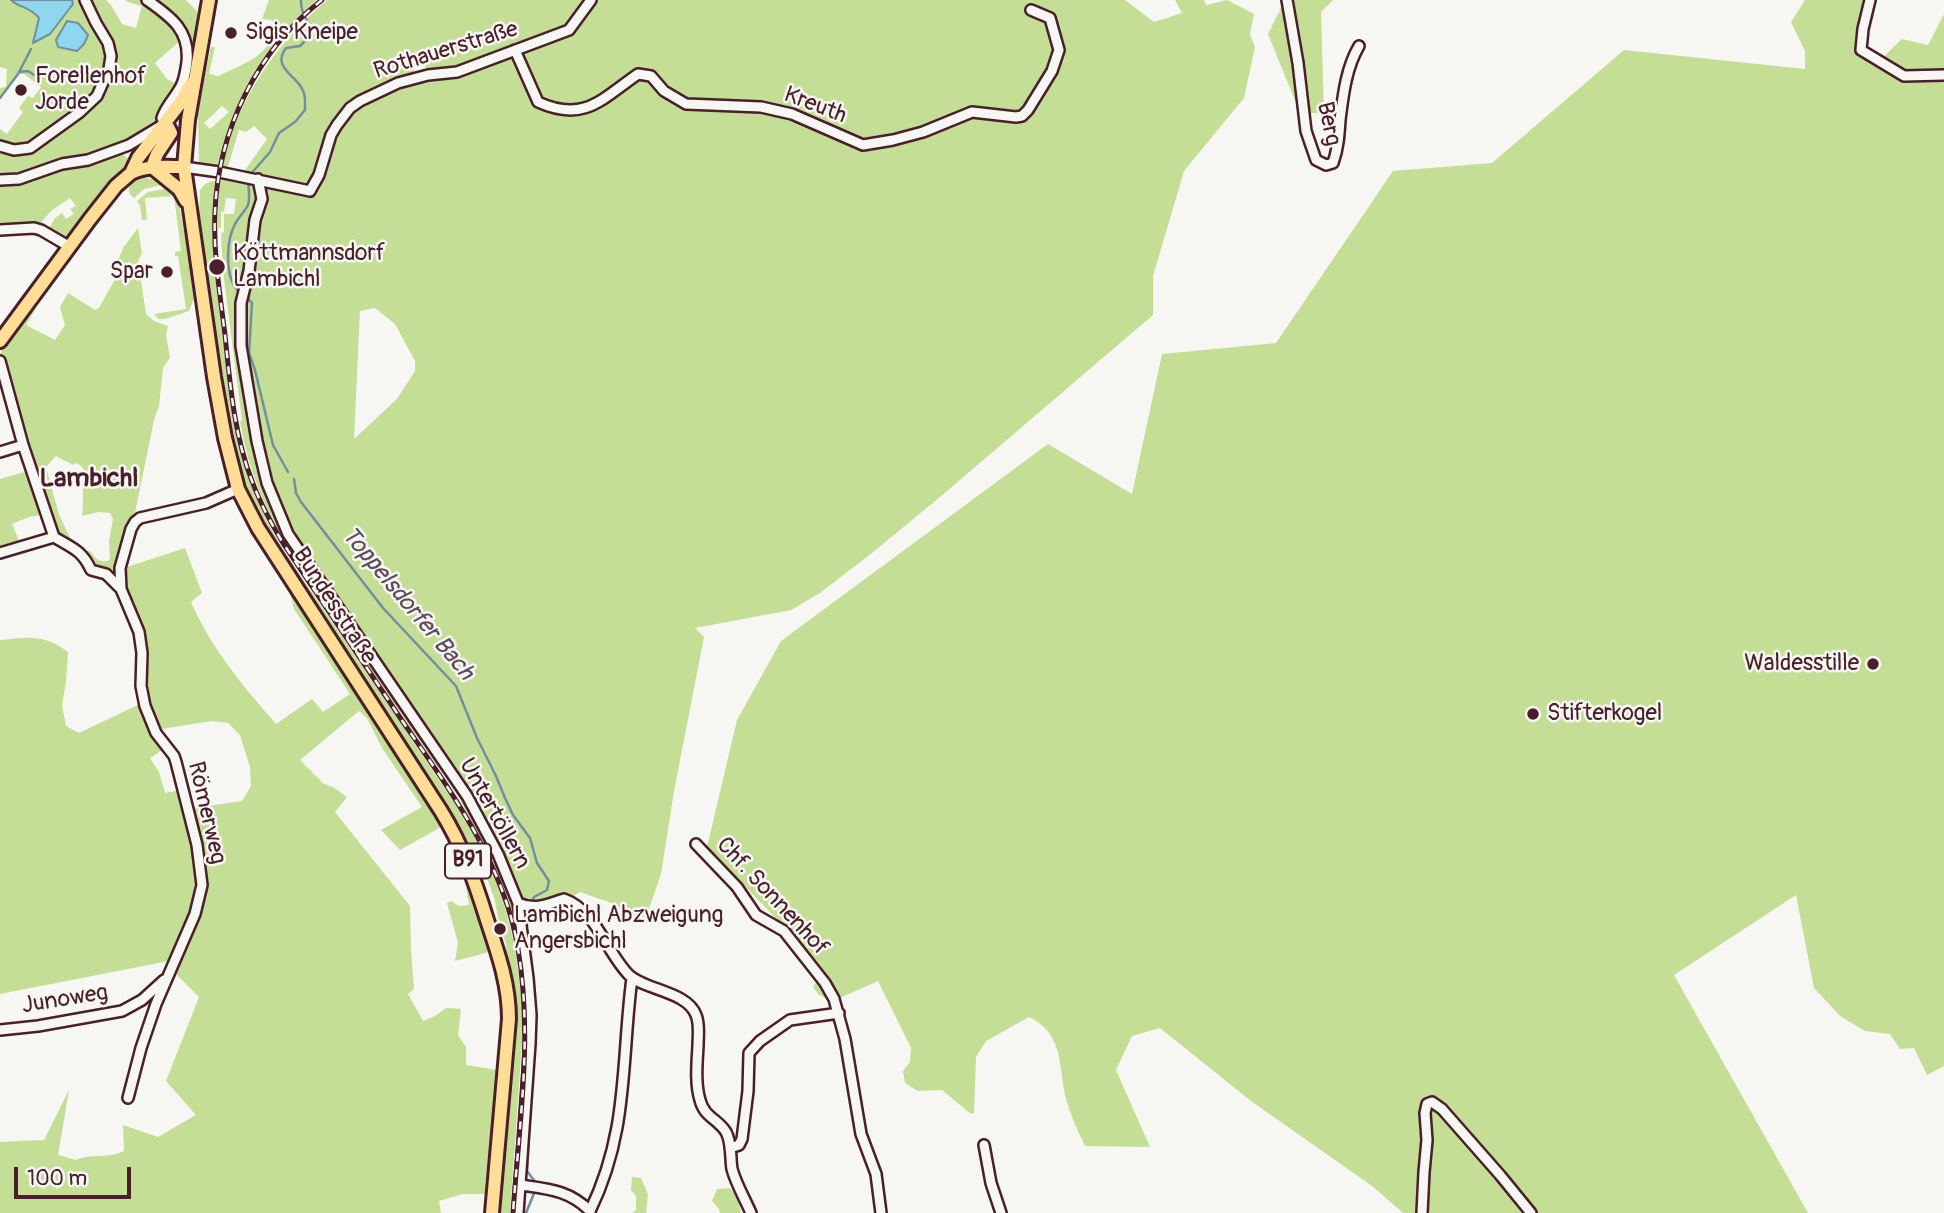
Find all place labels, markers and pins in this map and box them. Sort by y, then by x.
place label: Sigis Kneipe [245,19,358,47]
marker: Sigis Kneipe [223,25,239,41]
place label: Forellenhof Jorde [35,63,146,117]
marker: Forellenhof Jorde [13,82,29,98]
place label: Köttmannsdorf Lambichl [233,240,385,294]
marker: Köttmannsdorf Lambichl [207,257,227,277]
place label: Spar [110,258,153,286]
marker: Spar [159,264,175,280]
place label: Waldesstille [1744,650,1859,678]
marker: Waldesstille [1865,656,1881,672]
place label: Stifterkogel [1547,700,1662,728]
marker: Stifterkogel [1525,706,1541,722]
place label: Lambichl Abzweigung Angersbichl [514,902,723,956]
marker: Lambichl Abzweigung Angersbichl [492,921,508,937]

